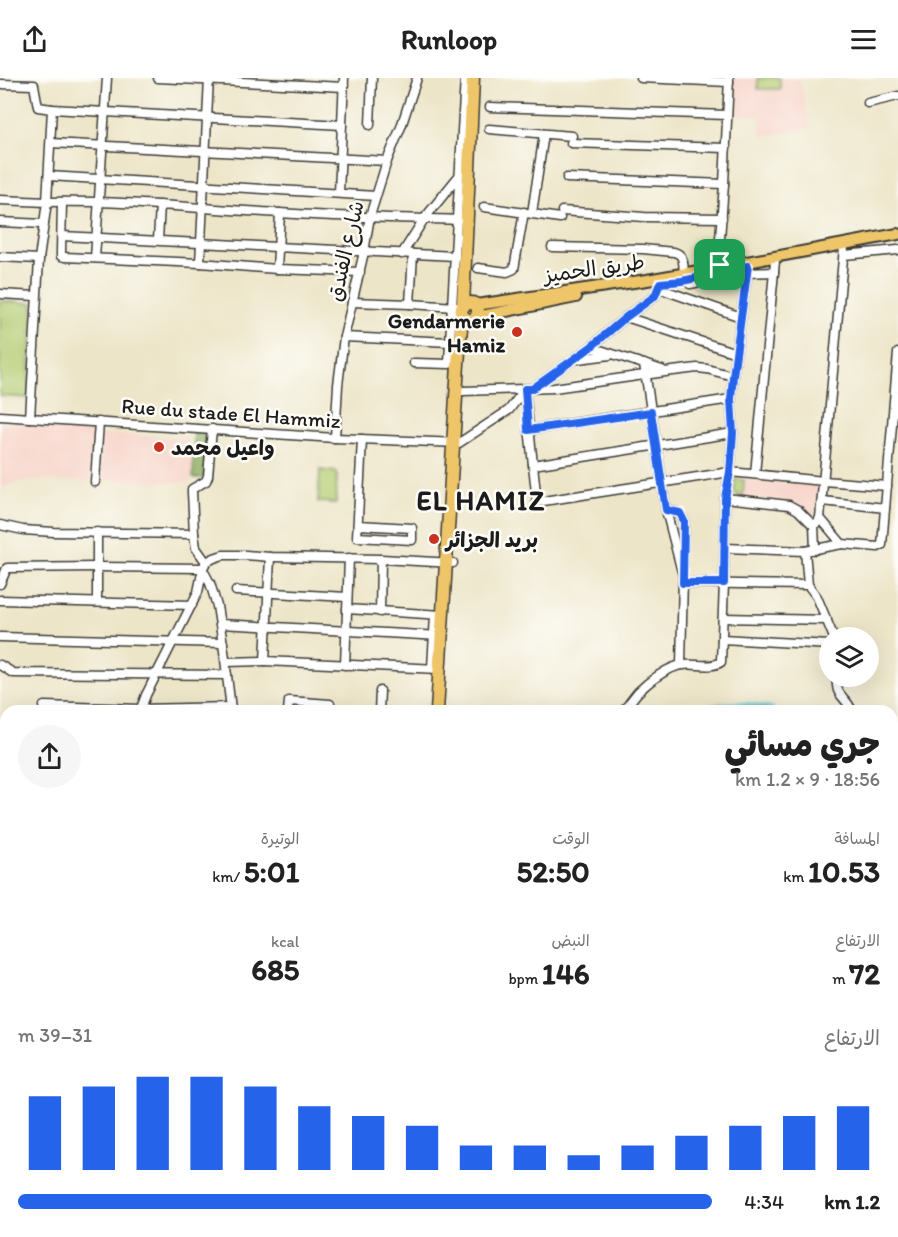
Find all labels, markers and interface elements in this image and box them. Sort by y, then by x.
icon: share [18,23,51,56]
text: Runloop [401,23,497,56]
icon: menu [847,23,880,56]
street label: شارع الفندق [321,198,372,304]
pin [694,239,745,290]
icon: arrive [703,248,736,281]
street label: طريق الحميز [540,249,646,288]
place label: Gendarmerie Hamiz [388,308,505,357]
marker: Gendarmerie Hamiz [510,325,524,339]
street label: Rue du stade El Hammiz [121,393,342,433]
place label: واعيل محمد [171,435,275,461]
marker: واعيل محمد [152,440,166,454]
district label: EL HAMIZ [416,484,546,517]
place label: بريد الجزائر [444,527,538,553]
marker: بريد الجزائر [427,532,441,546]
map controls [819,627,879,687]
button: layers [819,627,879,687]
button: share [18,725,81,788]
text: جري مسائي [725,725,880,764]
text: 18:56 · 9 × 1.2 km [735,767,880,791]
text: الوتيرة [261,829,299,848]
text: الوقت [552,829,590,848]
text: المسافة [834,829,880,848]
text: 5:01 [244,853,299,890]
text: 52:50 [517,853,590,890]
text: 10.53 [808,853,880,890]
text: /km [212,867,244,886]
text: km [783,867,808,886]
text: النبض [551,931,590,950]
text: الارتفاع [835,931,880,950]
text: kcal [271,932,299,951]
text: 685 [251,951,299,988]
text: 146 [542,955,590,992]
text: 72 [849,955,880,992]
text: bpm [509,969,542,988]
text: m [832,969,849,988]
text: 31–39 m [18,1023,92,1047]
text: الارتفاع [824,1026,880,1050]
text: 4:34 [744,1190,784,1214]
text: 1.2 km [824,1190,880,1214]

